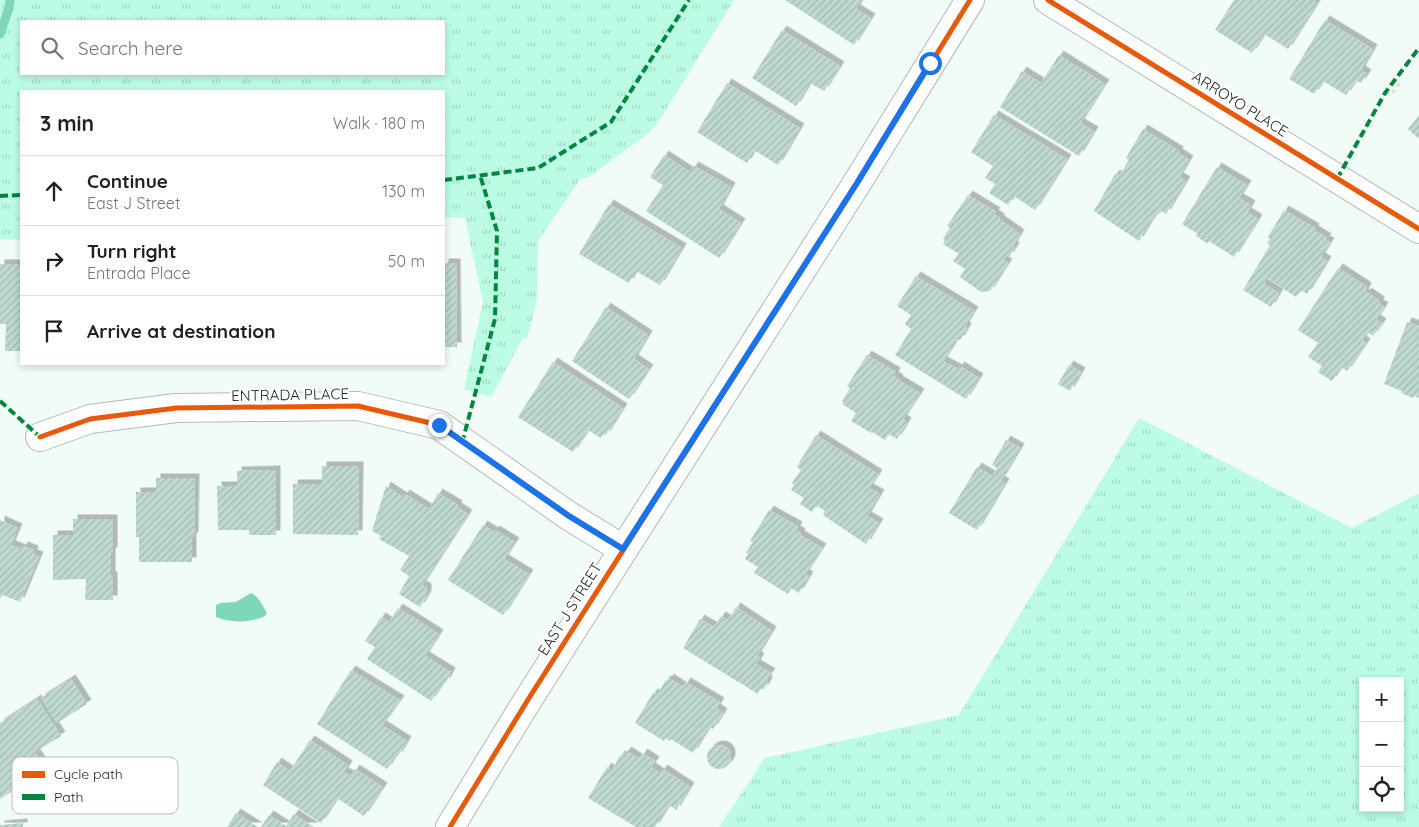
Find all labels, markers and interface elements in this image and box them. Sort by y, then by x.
search box [20,20,445,75]
icon: search [38,34,66,62]
text: Search here [78,36,183,60]
route start [919,52,942,75]
street label: ARROYO PLACE [1189,67,1292,141]
text: 3 min [40,110,94,136]
text: Walk · 180 m [333,113,425,133]
text: Continue [87,169,168,193]
icon: ahead [40,177,68,205]
text: 130 m [382,181,425,201]
text: East J Street [87,193,180,213]
text: Turn right [87,239,176,263]
icon: right [40,247,68,275]
text: 50 m [388,251,425,271]
text: Entrada Place [87,263,190,283]
icon: arrive [40,317,68,345]
text: Arrive at destination [87,319,276,343]
street label: ENTRADA PLACE [231,384,349,405]
route end [428,414,451,437]
street label: EAST J STREET [533,559,606,659]
map controls [1359,677,1404,812]
button: + [1359,677,1404,722]
button: − [1359,722,1404,767]
legend [12,757,178,814]
text: Cycle path [54,765,123,783]
button: locate [1359,767,1404,812]
text: Path [54,788,83,806]

